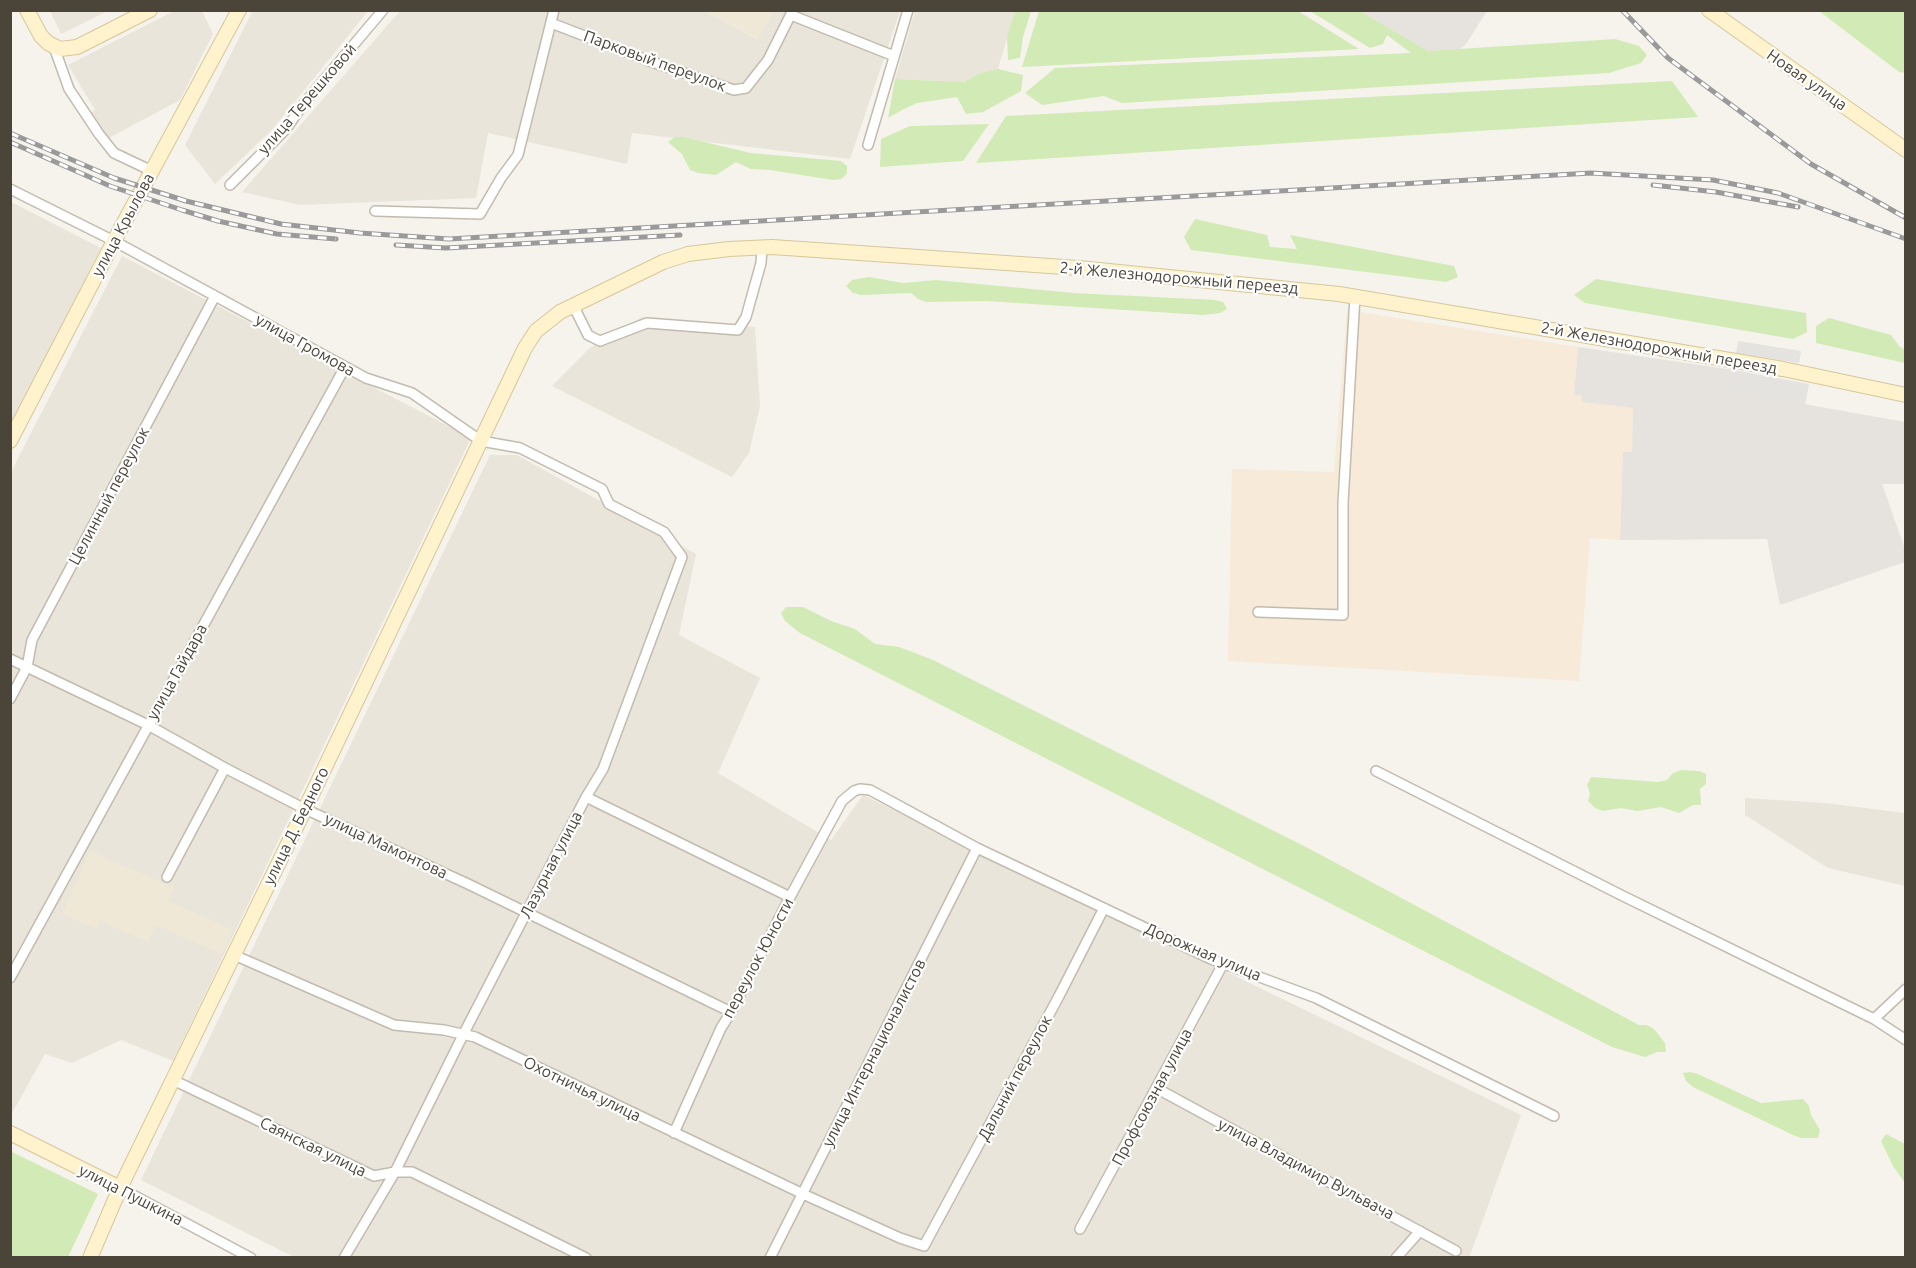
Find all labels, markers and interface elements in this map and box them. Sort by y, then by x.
street label: Парковый переулок [581,26,729,96]
street label: улица Терешковой [254,40,360,158]
street label: Новая улица [1763,45,1851,115]
street label: улица Крылова [88,170,158,280]
street label: 2-й Железнодорожный переезд [1059,258,1299,298]
street label: улица Громова [252,310,358,380]
street label: 2-й Железнодорожный переезд [1539,318,1779,378]
street label: Целинный переулок [65,424,153,568]
street label: улица Гайдара [143,621,211,723]
street label: улица Д. Бедного [259,764,333,888]
street label: Лазурная улица [516,808,586,922]
street label: улица Мамонтова [321,809,451,883]
street label: переулок Юности [718,895,798,1021]
street label: Дорожная улица [1142,919,1264,985]
street label: улица Интернационалистов [818,956,930,1150]
street label: Дальний переулок [974,1012,1056,1144]
street label: Профсоюзная улица [1108,1025,1196,1169]
street label: Охотничья улица [520,1052,644,1126]
street label: Саянская улица [257,1113,369,1181]
street label: улица Владимир Вульвача [1214,1114,1398,1224]
street label: улица Пушкина [76,1160,186,1230]

